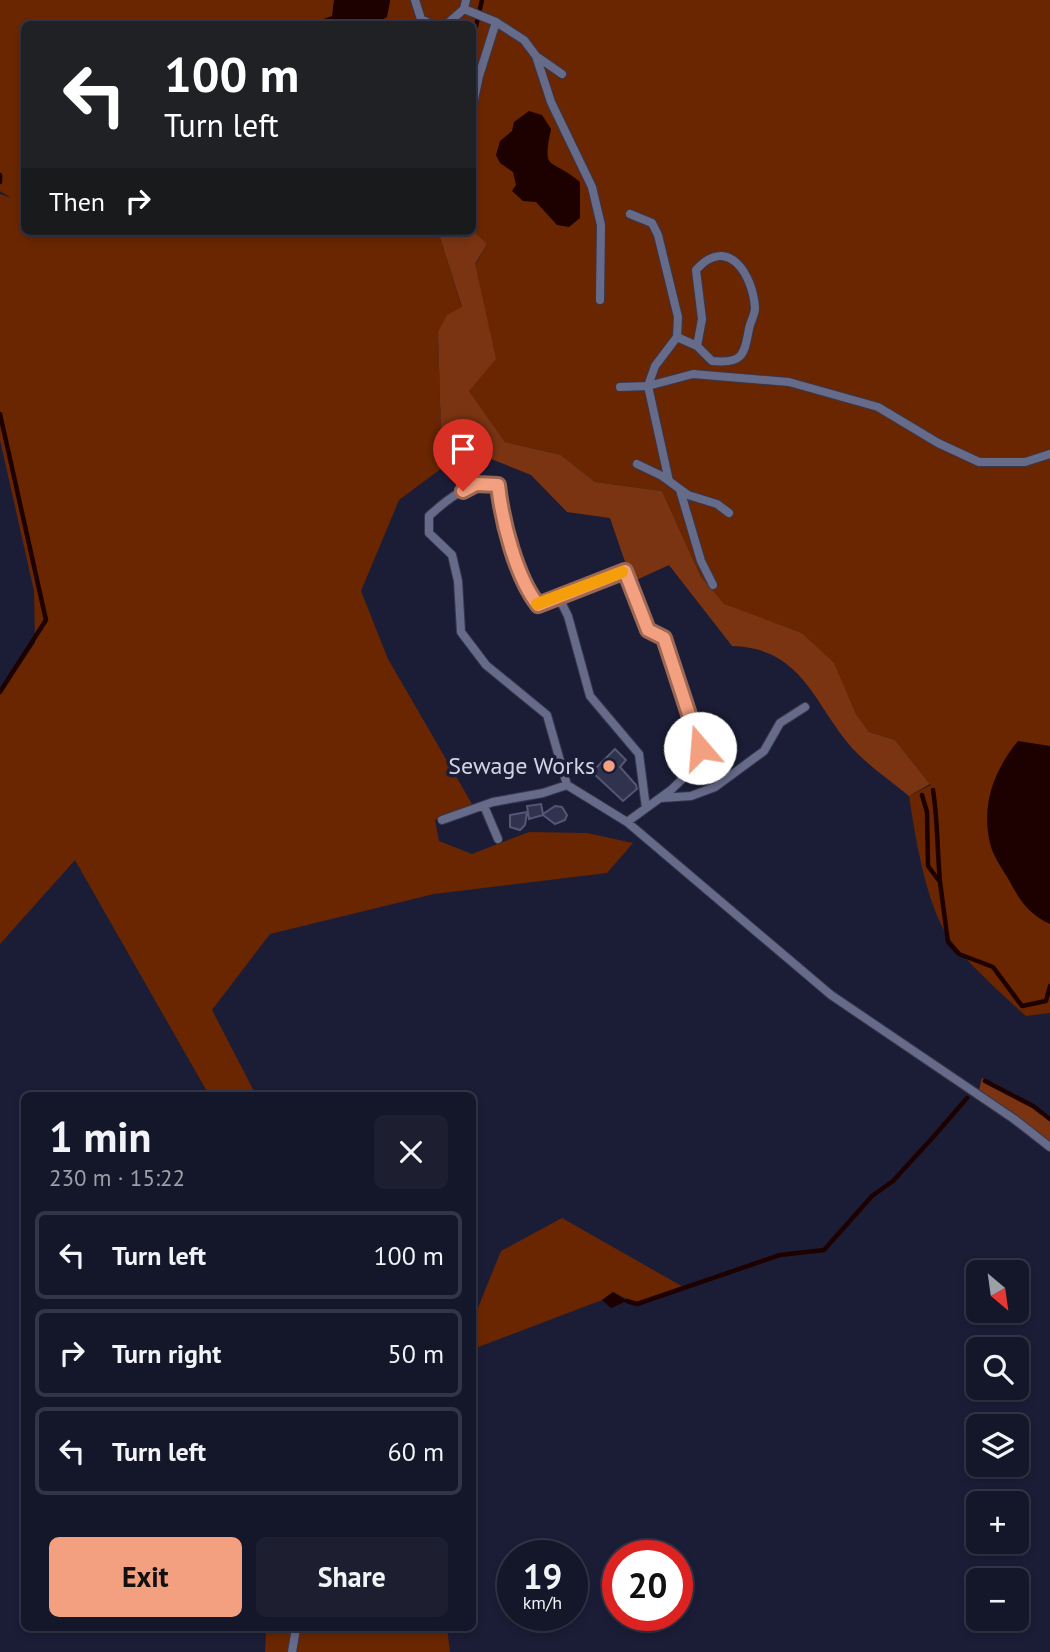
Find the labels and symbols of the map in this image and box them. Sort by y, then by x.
pin [433,419,493,491]
position arrow [663,711,737,785]
place label: Sewage Works [448,750,595,781]
marker: Sewage Works [601,758,617,774]
north arrow [966,1260,1029,1323]
speed limit sign: 20 [602,1540,693,1631]

